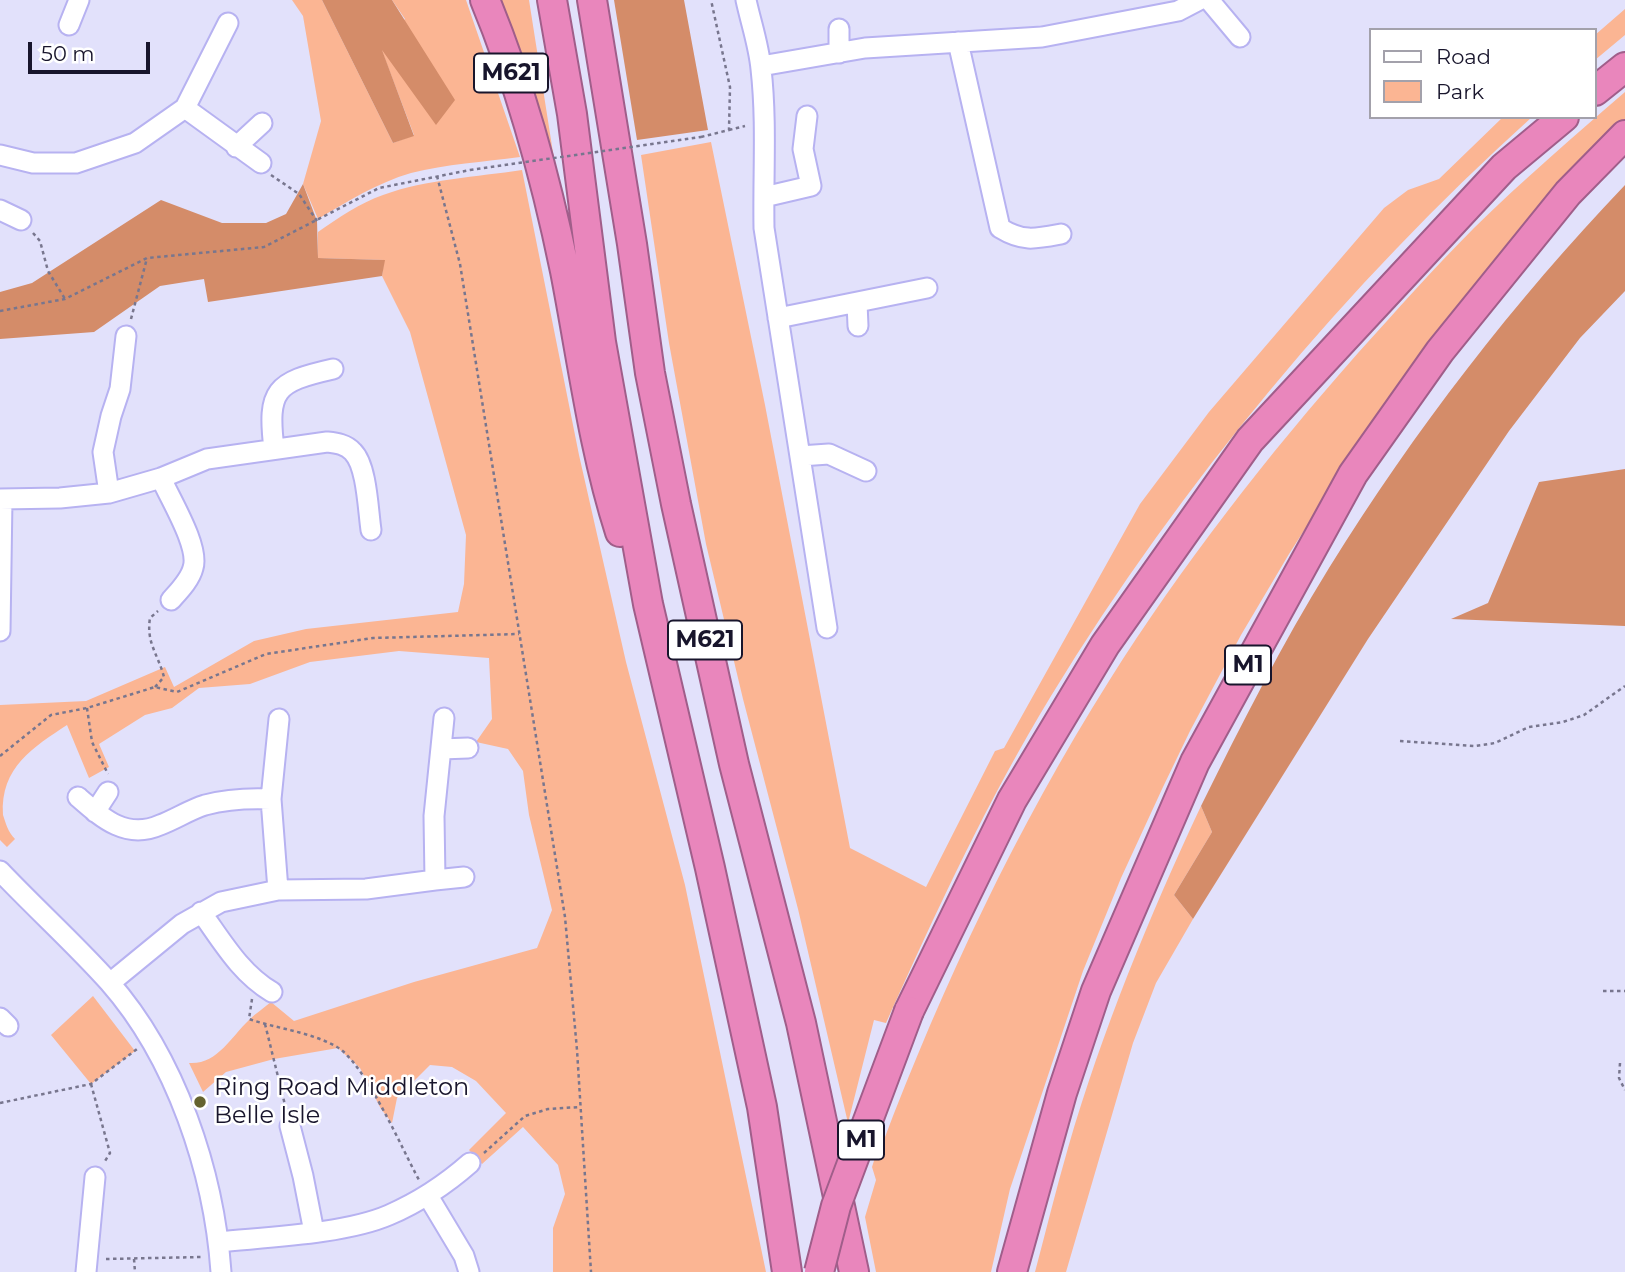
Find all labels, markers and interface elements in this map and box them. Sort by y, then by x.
scale bar [32,28,154,72]
legend [1370,28,1597,119]
text: 50 m [41,41,95,66]
text: Road [1436,44,1491,69]
road number: M621 [474,54,548,92]
text: Park [1436,79,1484,104]
road number: M621 [668,620,742,660]
road number: M1 [1225,646,1271,684]
place label: Ring Road Middleton Belle Isle [214,1074,469,1130]
marker: Ring Road Middleton Belle Isle [192,1094,208,1110]
road number: M1 [838,1120,884,1160]

